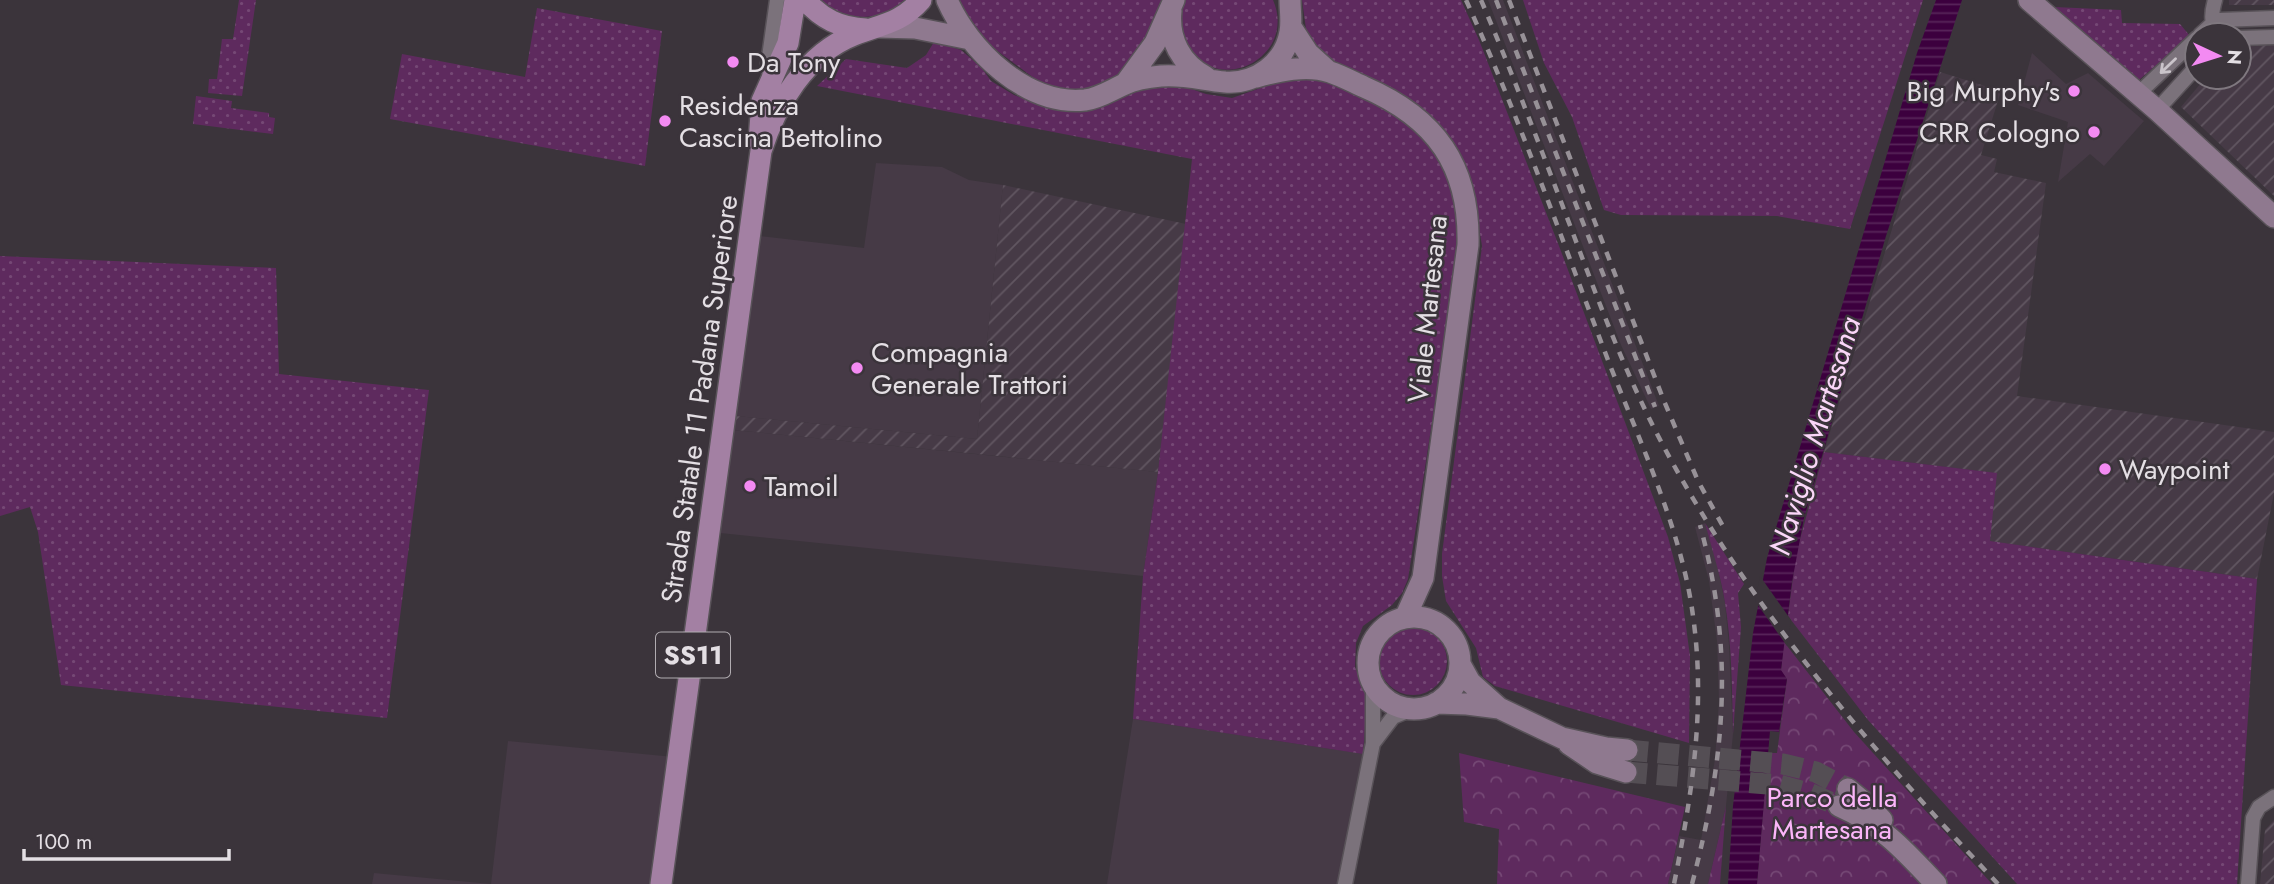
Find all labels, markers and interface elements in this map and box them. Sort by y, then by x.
north arrow [2183,21,2253,91]
place label: Da Tony [747,42,841,83]
text: N [2220,49,2248,66]
marker: Da Tony [725,54,741,70]
one-way arrow [2159,58,2176,75]
place label: Big Murphy's [1906,71,2060,112]
marker: Big Murphy's [2066,83,2082,99]
place label: Residenza Cascina Bettolino [679,85,883,158]
place label: CRR Cologno [1919,112,2080,153]
marker: Residenza Cascina Bettolino [657,113,673,129]
marker: CRR Cologno [2086,124,2102,140]
street label: Strada Statale 11 Padana Superiore [651,192,748,606]
street label: Viale Martesana [1397,213,1458,405]
water label: Naviglio Martesana [1758,311,1871,560]
place label: Compagnia Generale Trattori [871,332,1068,405]
marker: Compagnia Generale Trattori [849,360,865,376]
place label: Waypoint [2119,449,2230,490]
marker: Waypoint [2097,461,2113,477]
place label: Tamoil [764,466,839,507]
marker: Tamoil [742,478,758,494]
road number: SS11 [656,632,730,678]
park label: Parco della Martesana [1767,777,1897,850]
scale bar [24,818,229,862]
text: 100 m [35,827,92,857]

